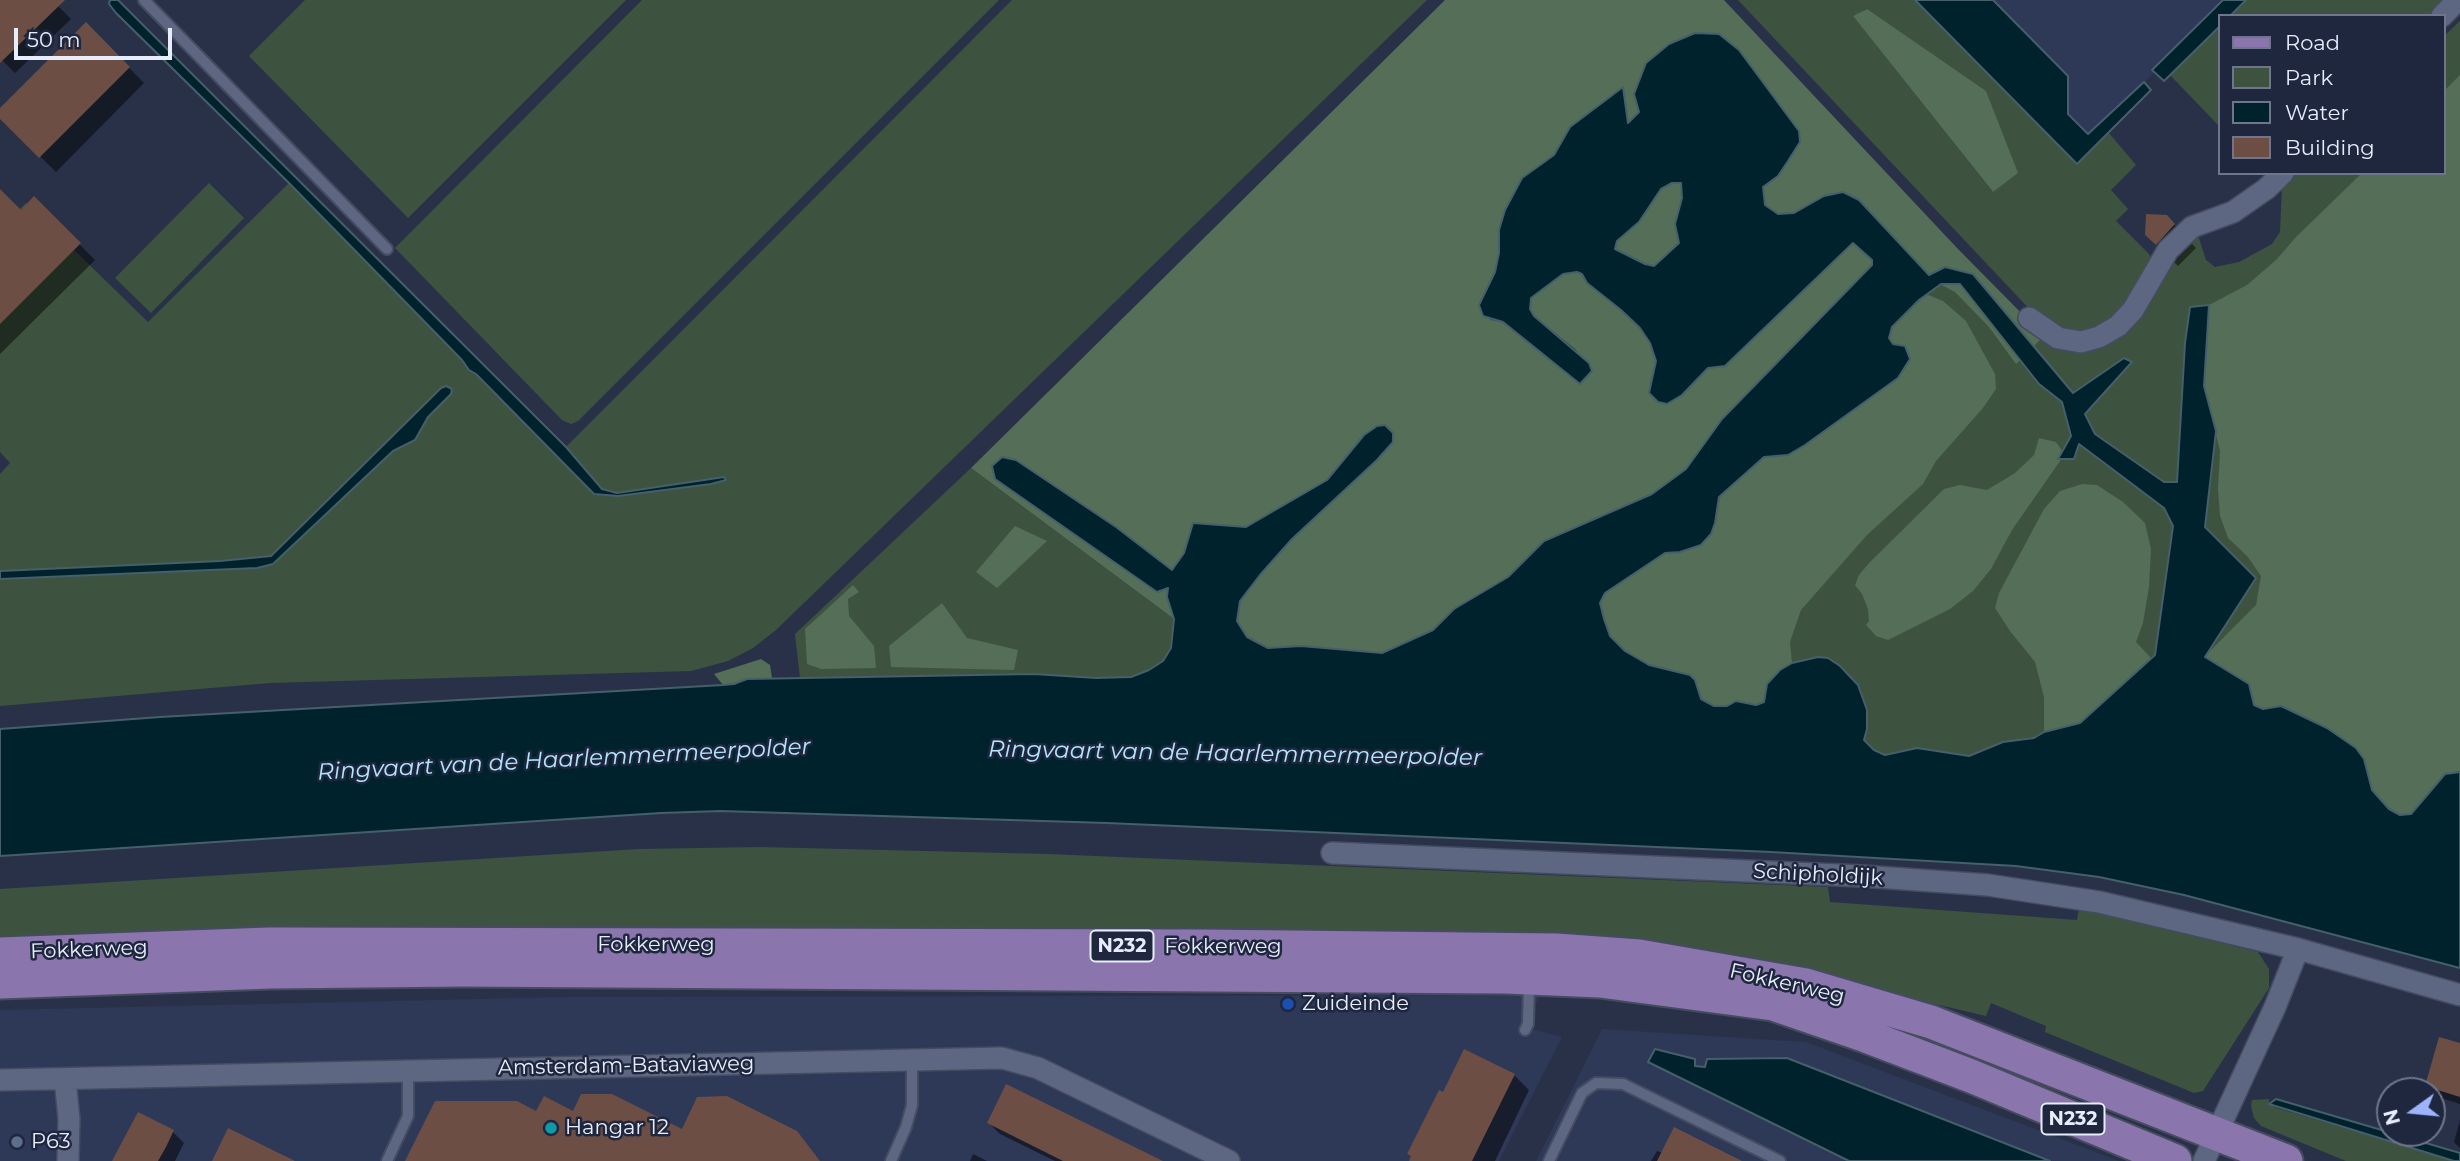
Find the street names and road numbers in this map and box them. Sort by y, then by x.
street label: Schipholdijk [1752,859,1884,891]
road number: N232 [1090,930,1154,962]
street label: Fokkerweg [597,932,715,958]
street label: Fokkerweg [1164,934,1282,960]
street label: Fokkerweg [30,935,148,965]
street label: Fokkerweg [1727,959,1847,1009]
street label: Amsterdam-Bataviaweg [498,1051,754,1081]
road number: N232 [2042,1104,2104,1134]

